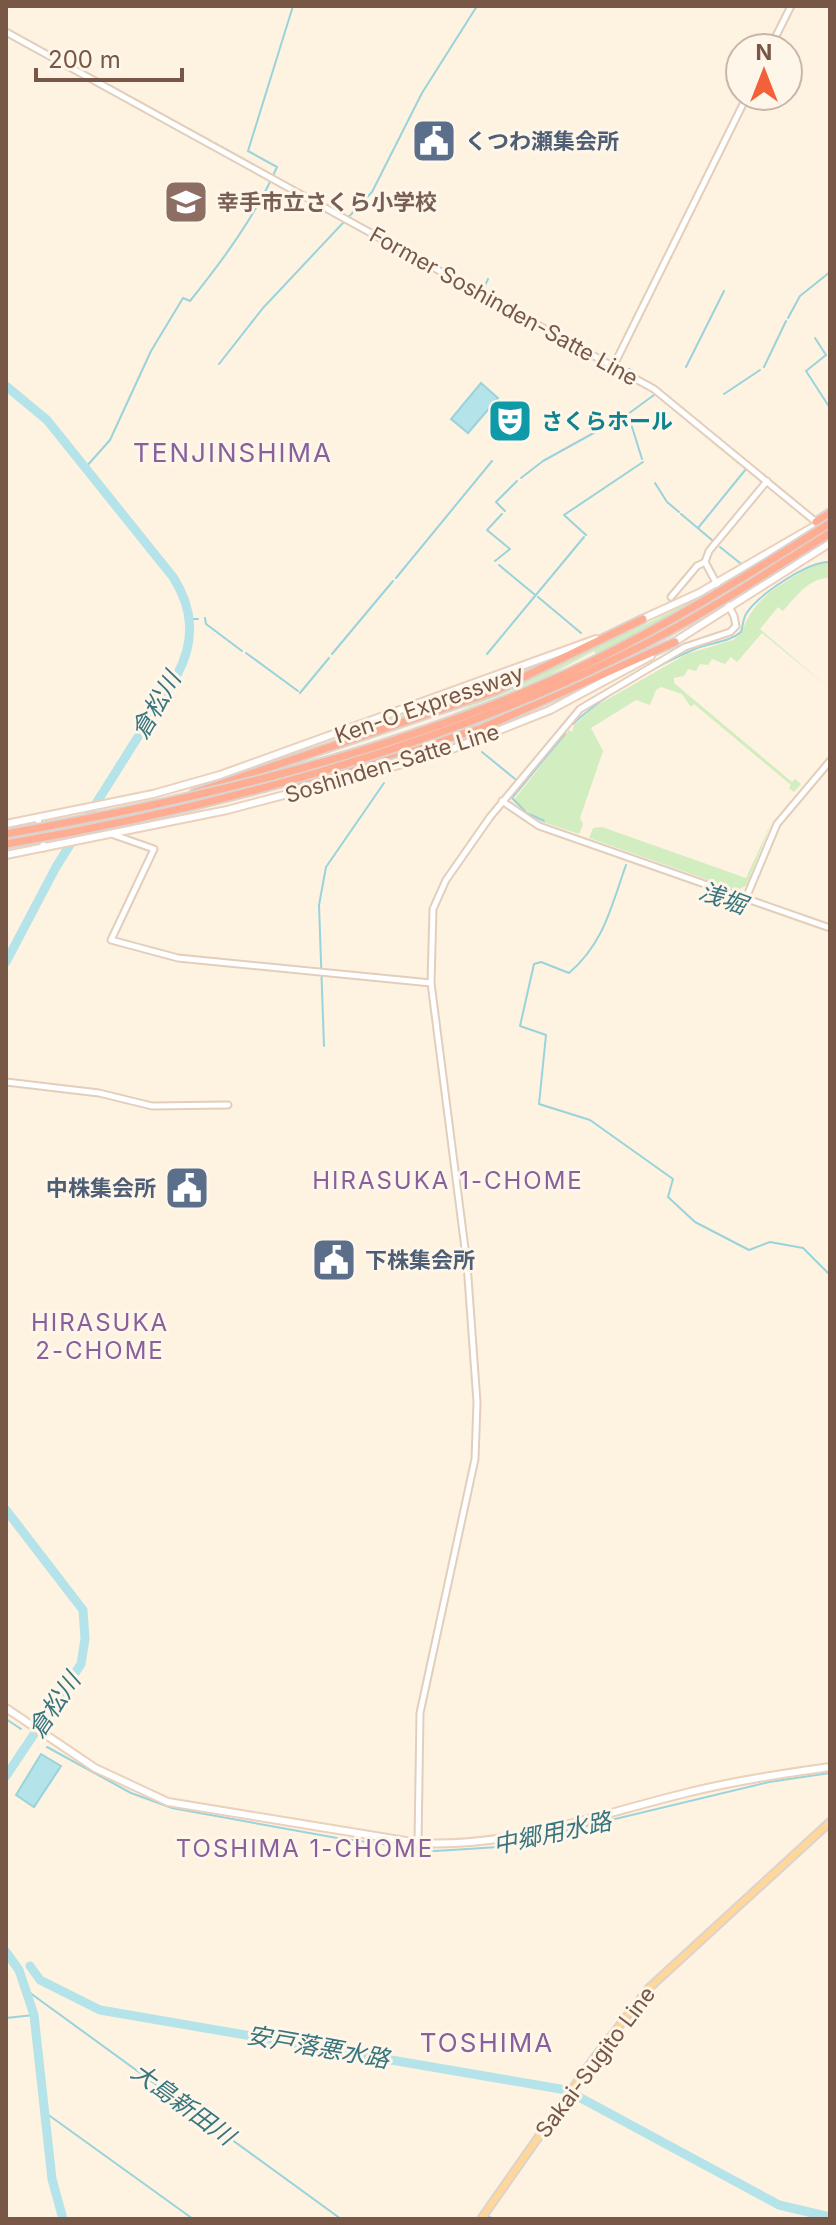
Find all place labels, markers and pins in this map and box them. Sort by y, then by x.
public building icon: くつわ瀬集会所 [410,117,458,165]
place label: くつわ瀬集会所 [465,128,619,154]
school or university icon: 幸手市立さくら小学校 [162,178,210,226]
place label: 幸手市立さくら小学校 [217,189,437,215]
theatre icon: さくらホール [486,397,534,445]
place label: さくらホール [541,408,673,434]
public building icon: 中株集会所 [163,1164,211,1212]
place label: 中株集会所 [46,1175,156,1201]
public building icon: 下株集会所 [310,1236,358,1284]
place label: 下株集会所 [365,1247,475,1273]

